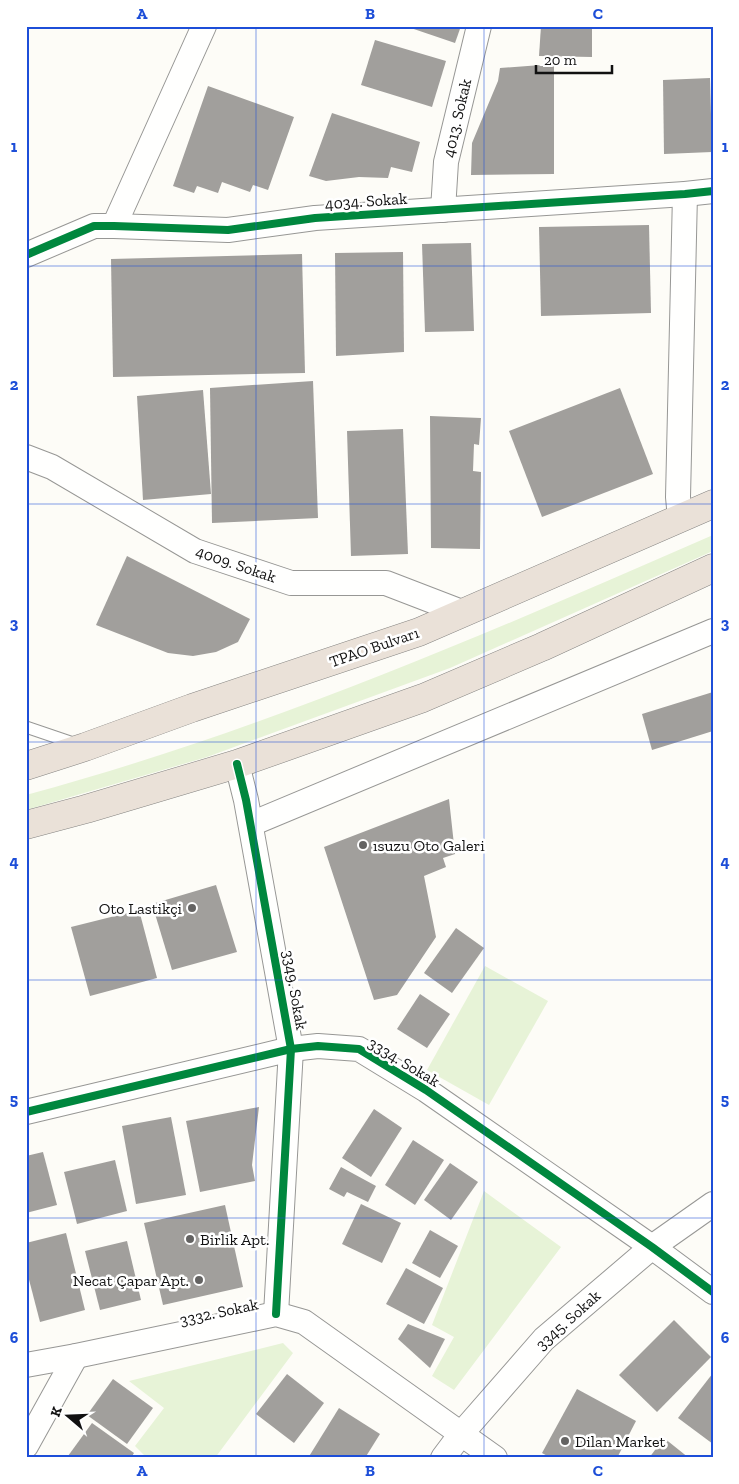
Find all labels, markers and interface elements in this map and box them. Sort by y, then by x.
text: A [137,4,148,23]
text: B [365,4,375,23]
text: C [593,4,603,23]
scale bar [536,42,613,74]
text: 20 m [544,51,577,69]
street label: 4013. Sokak [439,76,475,159]
text: 1 [11,137,18,156]
text: 1 [722,137,729,156]
street label: 4034. Sokak [324,189,408,213]
text: 2 [10,375,19,394]
text: 2 [721,375,730,394]
street label: 4009. Sokak [193,541,279,587]
text: 3 [10,614,19,633]
text: 3 [721,614,730,633]
street label: TPAO Bulvarı [327,623,422,671]
place label: ısuzu Oto Galeri [373,836,485,855]
marker: ısuzu Oto Galeri [357,839,369,851]
text: 4 [9,852,19,871]
text: 4 [720,852,730,871]
place label: Oto Lastikçi [99,899,183,918]
marker: Oto Lastikçi [186,902,198,914]
street label: 3349. Sokak [279,949,311,1032]
street label: 3334. Sokak [365,1033,444,1091]
text: 5 [10,1090,18,1109]
text: 5 [721,1090,729,1109]
place label: Birlik Apt. [200,1230,269,1249]
marker: Birlik Apt. [184,1233,196,1245]
place label: Necat Çapar Apt. [73,1271,189,1290]
marker: Necat Çapar Apt. [193,1274,205,1286]
street label: 3345. Sokak [532,1286,605,1354]
street label: 3332. Sokak [178,1294,261,1330]
text: 6 [10,1328,19,1347]
text: 6 [721,1328,730,1347]
north arrow [42,1392,92,1442]
text: K [47,1404,66,1419]
place label: Dilan Market [575,1432,665,1451]
marker: Dilan Market [559,1435,571,1447]
text: A [137,1461,148,1480]
text: B [365,1461,375,1480]
text: C [593,1461,603,1480]

